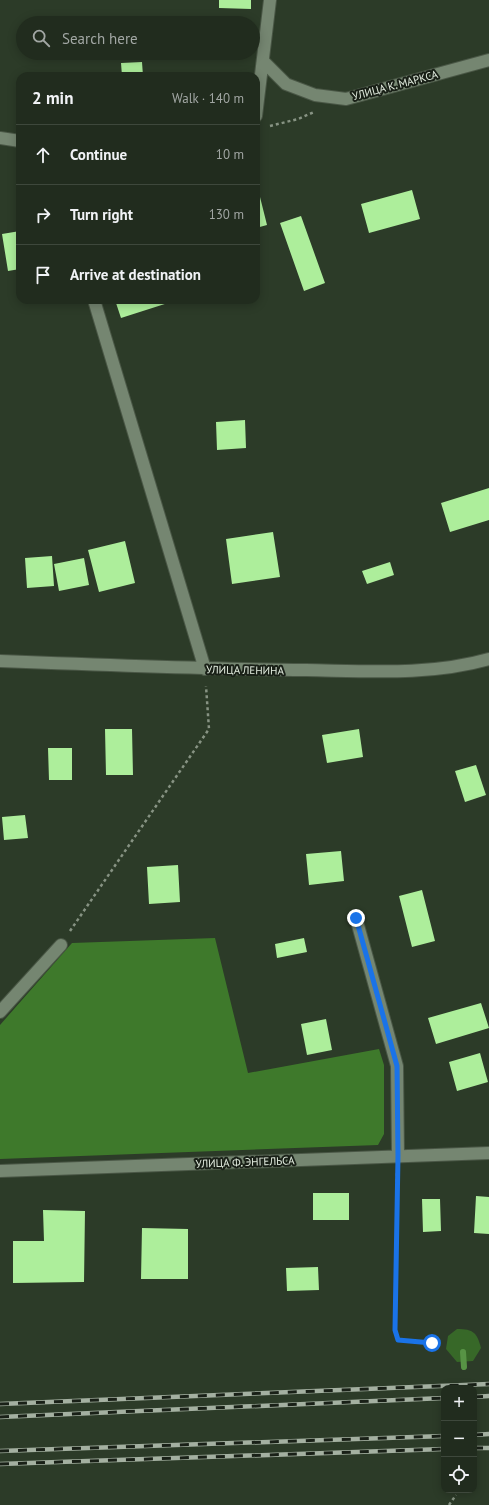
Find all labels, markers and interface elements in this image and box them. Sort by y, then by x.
search box [16,16,260,60]
icon: search [30,27,52,49]
text: Search here [62,29,138,48]
street label: УЛИЦА К. МАРКСА [351,67,440,103]
text: 2 min [32,87,73,109]
text: Walk · 140 m [172,90,244,107]
icon: ahead [32,144,54,166]
text: Continue [70,145,127,164]
text: 10 m [216,146,244,163]
icon: right [32,204,54,226]
text: Turn right [70,205,133,224]
text: 130 m [209,206,244,223]
icon: arrive [32,264,54,286]
text: Arrive at destination [70,265,201,284]
street label: УЛИЦА ЛЕНИНА [206,662,285,678]
route end [347,909,365,927]
street label: УЛИЦА Ф. ЭНГЕЛЬСА [195,1153,295,1171]
route start [423,1334,441,1352]
map controls [441,1385,477,1493]
button: + [441,1385,477,1421]
button: − [441,1421,477,1457]
button: locate [441,1457,477,1493]

